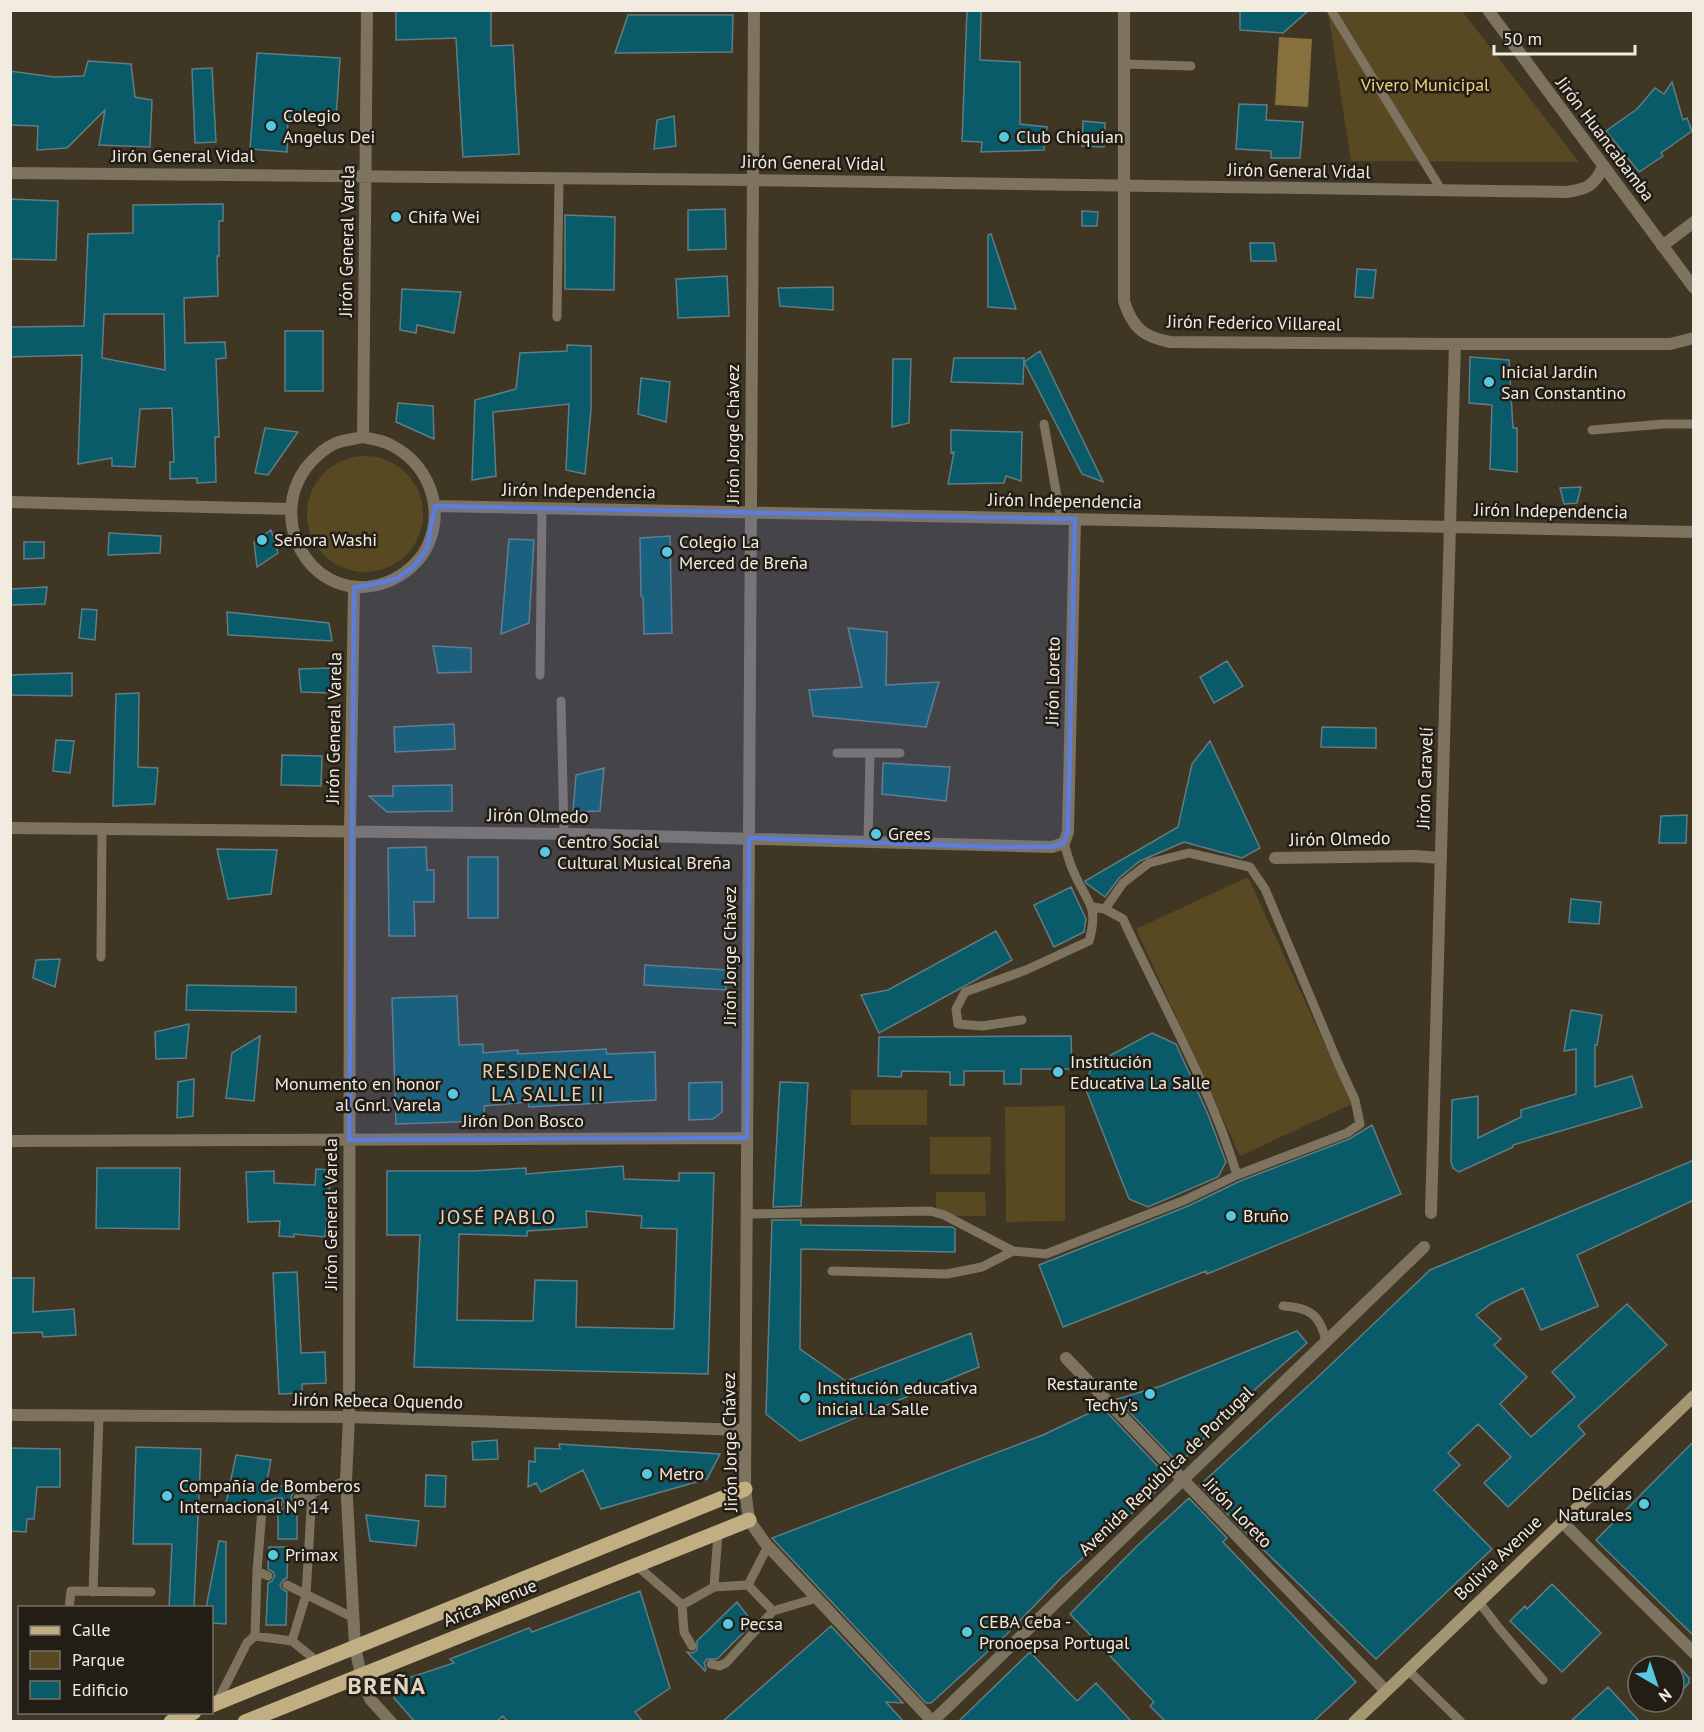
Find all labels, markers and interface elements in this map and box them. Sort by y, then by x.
scale bar [1494,18,1635,56]
text: 50 m [1503,27,1542,50]
street label: Jirón Huancabamba [1550,71,1660,206]
park label: Vivero Municipal [1360,73,1490,96]
place label: Colegio Angelus Dei [283,104,375,148]
marker: Colegio Angelus Dei [264,119,278,133]
place label: Club Chiquian [1016,125,1124,148]
marker: Club Chiquian [997,130,1011,144]
street label: Jirón General Vidal [110,144,255,167]
street label: Jirón General Vidal [740,150,885,175]
street label: Jirón General Vidal [1226,158,1371,183]
street label: Jirón General Varela [334,165,359,318]
place label: Chifa Wei [408,205,480,228]
marker: Chifa Wei [389,210,403,224]
street label: Jirón Federico Villareal [1166,309,1342,336]
place label: Inicial Jardín San Constantino [1501,360,1626,404]
street label: Jirón Jorge Chávez [721,364,744,505]
marker: Inicial Jardín San Constantino [1482,375,1496,389]
street label: Jirón Independencia [501,478,656,503]
street label: Jirón Independencia [987,488,1142,513]
street label: Jirón Independencia [1473,498,1628,523]
place label: Señora Washi [274,528,377,551]
place label: Colegio La Merced de Breña [679,530,808,574]
marker: Señora Washi [255,533,269,547]
marker: Colegio La Merced de Breña [660,545,674,559]
street label: Jirón Loreto [1040,636,1065,727]
street label: Jirón General Varela [321,652,346,805]
street label: Jirón Caravelí [1411,726,1438,830]
street label: Jirón Olmedo [486,803,589,828]
place label: Grees [888,822,931,845]
street label: Jirón Olmedo [1288,826,1391,851]
marker: Grees [869,827,883,841]
place label: Centro Social Cultural Musical Breña [557,830,731,874]
marker: Centro Social Cultural Musical Breña [538,845,552,859]
street label: Jirón Jorge Chávez [718,886,741,1027]
place label: Institución Educativa La Salle [1070,1050,1210,1094]
district label: RESIDENCIAL LA SALLE II [482,1058,614,1107]
marker: Institución Educativa La Salle [1051,1065,1065,1079]
place label: Monumento en honor al Gnrl. Varela [275,1072,441,1116]
marker: Monumento en honor al Gnrl. Varela [446,1087,460,1101]
street label: Jirón Don Bosco [461,1109,584,1132]
street label: Jirón General Varela [319,1138,342,1291]
district label: JOSÉ PABLO [438,1204,557,1230]
place label: Bruño [1243,1204,1289,1227]
marker: Bruño [1224,1209,1238,1223]
street label: Jirón Jorge Chávez [717,1372,742,1513]
place label: Restaurante Techy's [1047,1372,1138,1416]
place label: Institución educativa inicial La Salle [817,1376,978,1420]
street label: Avenida República de Portugal [1073,1380,1259,1560]
marker: Restaurante Techy's [1143,1387,1157,1401]
street label: Jirón Rebeca Oquendo [292,1388,463,1413]
marker: Institución educativa inicial La Salle [798,1391,812,1405]
place label: Metro [659,1462,704,1485]
marker: Metro [640,1467,654,1481]
street label: Jirón Loreto [1198,1472,1278,1553]
place label: Compañía de Bomberos Internacional Nº 14 [179,1474,361,1518]
place label: Delicias Naturales [1558,1482,1632,1526]
marker: Compañía de Bomberos Internacional Nº 14 [160,1489,174,1503]
marker: Delicias Naturales [1637,1497,1651,1511]
street label: Bolivia Avenue [1449,1510,1546,1605]
place label: Primax [285,1543,338,1566]
marker: Primax [266,1548,280,1562]
street label: Arica Avenue [440,1573,540,1632]
legend [18,1606,213,1714]
place label: CEBA Ceba - Pronoepsa Portugal [979,1610,1130,1654]
place label: Pecsa [740,1612,783,1635]
marker: Pecsa [721,1617,735,1631]
text: Calle [72,1618,111,1641]
marker: CEBA Ceba - Pronoepsa Portugal [960,1625,974,1639]
text: Parque [72,1648,125,1671]
north arrow [1626,1654,1686,1714]
district label: BREÑA [348,1670,426,1701]
text: Edificio [72,1678,128,1701]
text: N [1655,1685,1676,1707]

